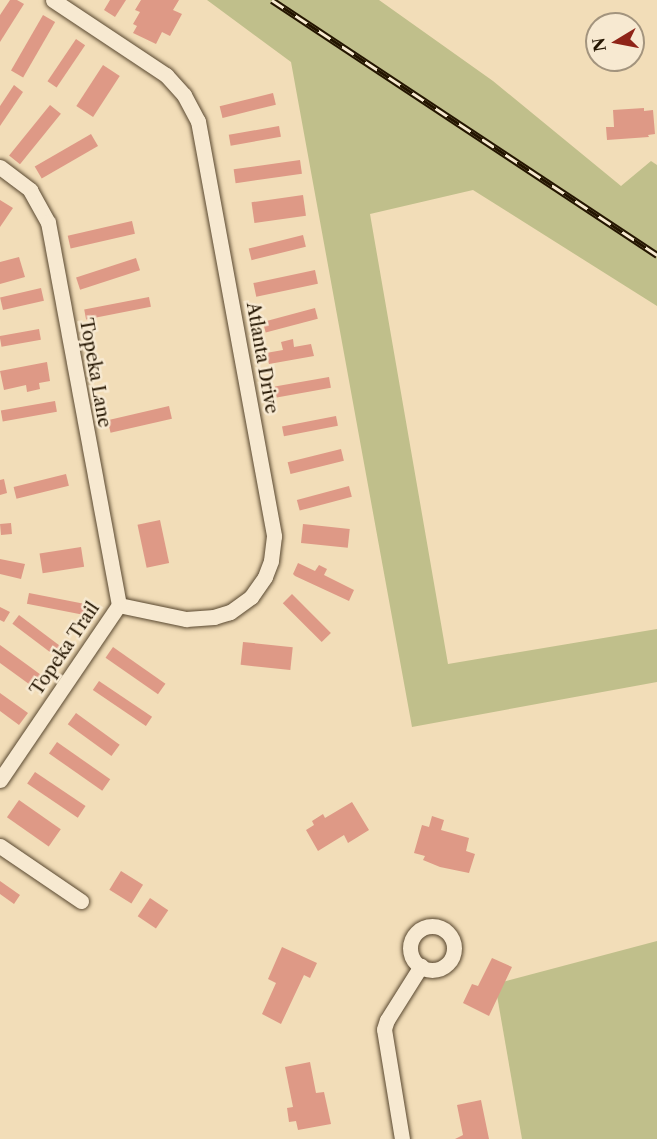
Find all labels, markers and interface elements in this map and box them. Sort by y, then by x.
north arrow [585,12,645,72]
text: N [588,36,610,53]
street label: Atlanta Drive [242,300,282,416]
street label: Topeka Lane [75,317,115,429]
street label: Topeka Trail [26,598,104,700]

